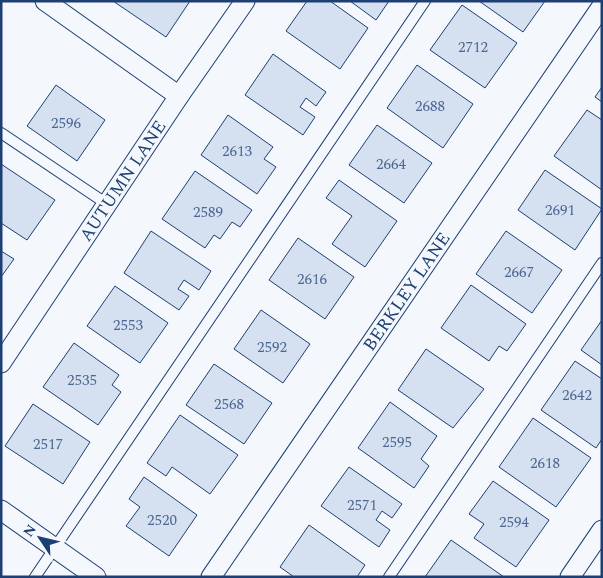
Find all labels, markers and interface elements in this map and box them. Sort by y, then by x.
house number: 2712 [458,36,488,59]
house number: 2688 [415,95,445,118]
house number: 2596 [51,112,81,135]
street label: AUTUMN LANE [73,115,173,247]
house number: 2613 [222,140,252,163]
house number: 2664 [376,153,406,176]
house number: 2691 [545,199,575,222]
house number: 2589 [193,201,223,224]
street label: BERKLEY LANE [356,227,457,357]
house number: 2667 [504,261,534,284]
house number: 2616 [297,268,327,291]
house number: 2553 [113,314,143,337]
house number: 2592 [257,336,287,359]
house number: 2535 [67,369,97,392]
house number: 2642 [562,384,592,407]
house number: 2568 [214,393,244,416]
house number: 2595 [382,431,412,454]
house number: 2517 [33,433,63,456]
house number: 2618 [530,452,560,475]
house number: 2571 [347,494,377,517]
house number: 2520 [147,509,177,532]
house number: 2594 [499,511,529,534]
north arrow [15,513,65,563]
text: N [18,520,42,542]

